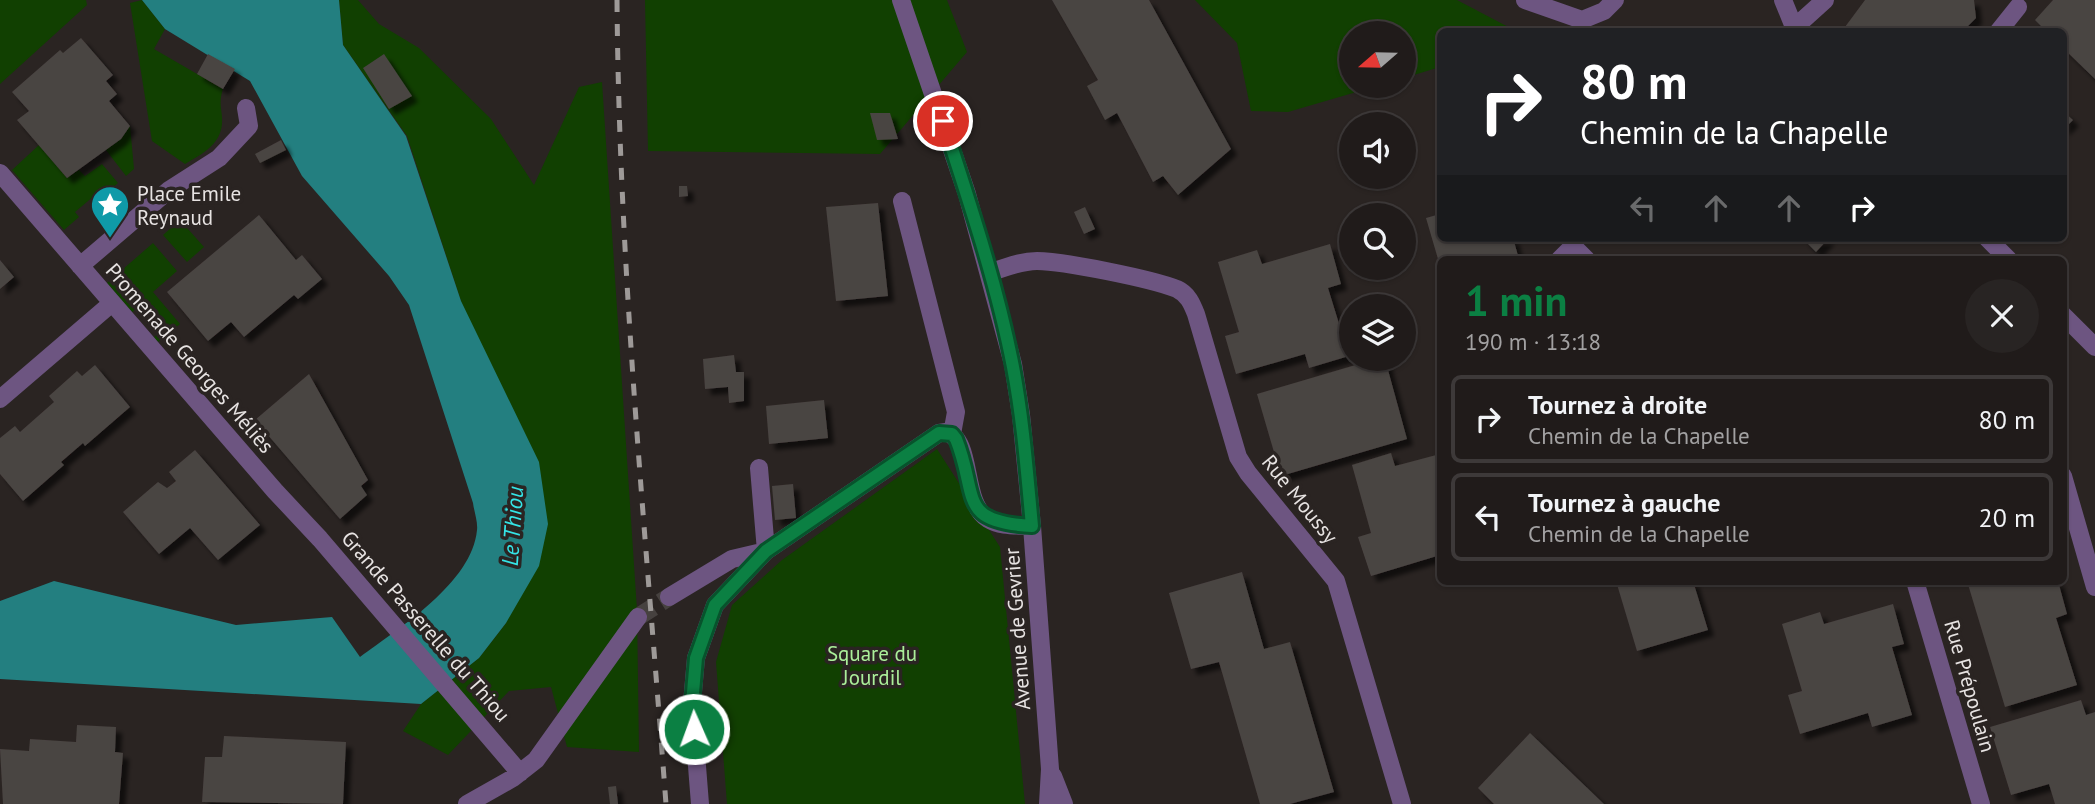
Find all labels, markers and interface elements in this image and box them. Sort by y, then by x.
north arrow [1339,21,1416,98]
map controls [1339,21,1416,371]
text: 80 m [1580,49,1687,113]
icon: right [1465,56,1556,147]
pin [913,91,973,151]
icon: arrive [924,102,962,140]
text: Chemin de la Chapelle [1580,111,1889,153]
button: sound [1339,112,1416,189]
place label: Place Emile Reynaud [137,180,241,231]
place icon: Place Emile Reynaud [89,184,131,239]
icon: left [1624,189,1662,227]
icon: ahead [1697,189,1735,227]
icon: ahead [1770,189,1808,227]
icon: right [1843,189,1881,227]
button: search [1339,203,1416,280]
street label: Promenade Georges Méliès [100,257,280,459]
text: 1 min [1465,273,1567,328]
button: close [1965,279,2039,353]
button: layers [1339,294,1416,371]
text: 190 m · 13:18 [1465,327,1601,356]
text: Tournez à droite [1528,388,1707,421]
icon: right [1469,400,1507,438]
text: 80 m [1979,403,2035,436]
text: Chemin de la Chapelle [1528,421,1750,450]
street label: Rue Moussy [1256,449,1344,549]
water label: Le Thiou [495,485,529,567]
text: Tournez à gauche [1528,486,1720,519]
icon: left [1469,498,1507,536]
text: 20 m [1979,501,2035,534]
text: Chemin de la Chapelle [1528,519,1750,548]
street label: Grande Passerelle du Thiou [336,525,516,727]
street label: Avenue de Gevrier [998,547,1036,711]
street label: Rue Prépoulain [1938,617,2002,755]
park label: Square du Jourdil [827,640,917,691]
position arrow [657,692,731,766]

